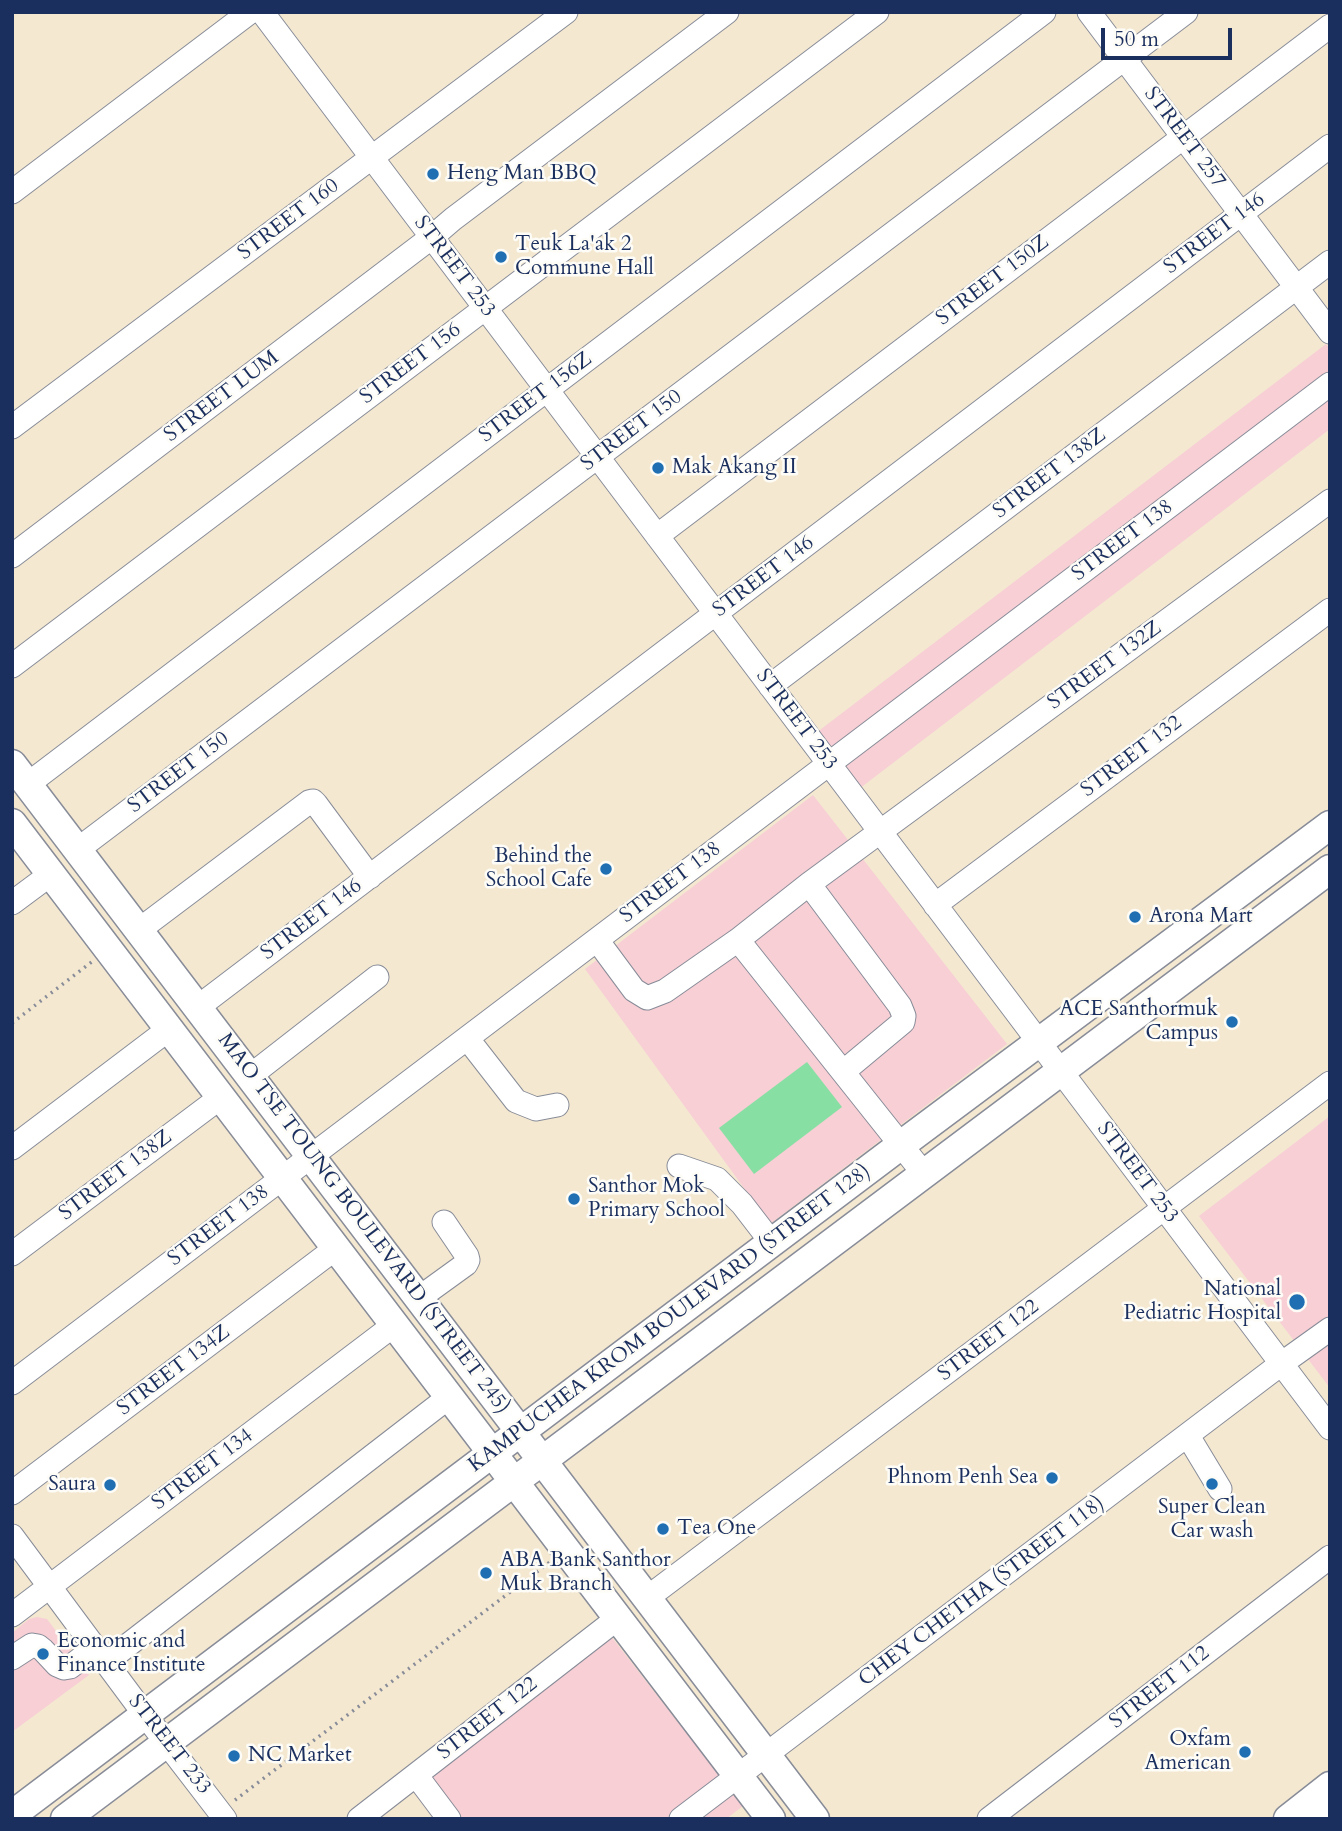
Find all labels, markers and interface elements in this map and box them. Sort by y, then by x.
scale bar [1104,14,1235,58]
text: 50 m [1114,25,1159,54]
street label: STREET 257 [1138,83,1230,193]
place label: Heng Man BBQ [447,161,597,187]
marker: Heng Man BBQ [425,166,441,182]
street label: STREET 160 [234,174,344,266]
street label: STREET 146 [1160,188,1270,280]
street label: STREET 253 [408,212,500,322]
street label: STREET 150Z [932,230,1054,332]
place label: Teuk La'ak 2 Commune Hall [515,232,654,282]
marker: Teuk La'ak 2 Commune Hall [493,249,509,265]
street label: STREET 156 [356,318,466,410]
street label: STREET LUM [160,346,284,448]
street label: STREET 156Z [475,347,597,449]
street label: STREET 150 [577,385,687,477]
street label: STREET 138Z [989,423,1111,525]
place label: Mak Akang II [672,455,797,481]
marker: Mak Akang II [650,460,666,476]
street label: STREET 138 [1068,495,1178,587]
street label: STREET 146 [709,531,819,623]
street label: STREET 132Z [1043,616,1167,716]
street label: STREET 253 [750,665,842,775]
street label: STREET 132 [1077,711,1187,803]
street label: STREET 150 [124,727,234,819]
street label: STREET 138 [616,837,726,929]
place label: Behind the School Cafe [486,844,592,894]
marker: Behind the School Cafe [598,861,614,877]
street label: STREET 146 [257,874,367,966]
place label: Arona Mart [1149,904,1253,930]
marker: Arona Mart [1127,909,1143,925]
place label: ACE Santhormuk Campus [1059,997,1218,1047]
marker: ACE Santhormuk Campus [1224,1014,1240,1030]
street label: MAO TSE TOUNG BOULEVARD (STREET 245) [212,1029,514,1419]
street label: STREET 253 [1091,1118,1183,1228]
street label: STREET 138Z [55,1125,177,1227]
street label: KAMPUCHEA KROM BOULEVARD (STREET 128) [464,1159,876,1479]
place label: Santhor Mok Primary School [588,1174,725,1224]
street label: STREET 138 [164,1180,274,1272]
marker: Santhor Mok Primary School [566,1191,582,1207]
place label: National Pediatric Hospital [1123,1277,1281,1327]
marker: National Pediatric Hospital [1287,1292,1307,1312]
street label: STREET 122 [934,1295,1044,1387]
street label: STREET 134Z [113,1320,235,1422]
street label: STREET 134 [148,1424,258,1516]
place label: Phnom Penh Sea [887,1465,1038,1491]
marker: Phnom Penh Sea [1044,1470,1060,1486]
place label: Saura [48,1472,96,1498]
marker: Super Clean Car wash [1204,1476,1220,1492]
marker: Saura [102,1477,118,1493]
street label: CHEY CHETHA (STREET 118) [854,1491,1110,1693]
place label: Super Clean Car wash [1158,1495,1266,1545]
place label: Tea One [677,1516,756,1542]
marker: Tea One [655,1521,671,1537]
place label: ABA Bank Santhor Muk Branch [500,1548,671,1598]
marker: ABA Bank Santhor Muk Branch [478,1565,494,1581]
place label: Economic and Finance Institute [57,1629,206,1679]
street label: STREET 112 [1105,1641,1215,1735]
marker: Economic and Finance Institute [35,1646,51,1662]
street label: STREET 122 [433,1672,543,1766]
street label: STREET 233 [122,1690,216,1800]
place label: Oxfam American [1145,1727,1231,1777]
place label: NC Market [248,1743,352,1769]
marker: Oxfam American [1237,1744,1253,1760]
marker: NC Market [226,1748,242,1764]

